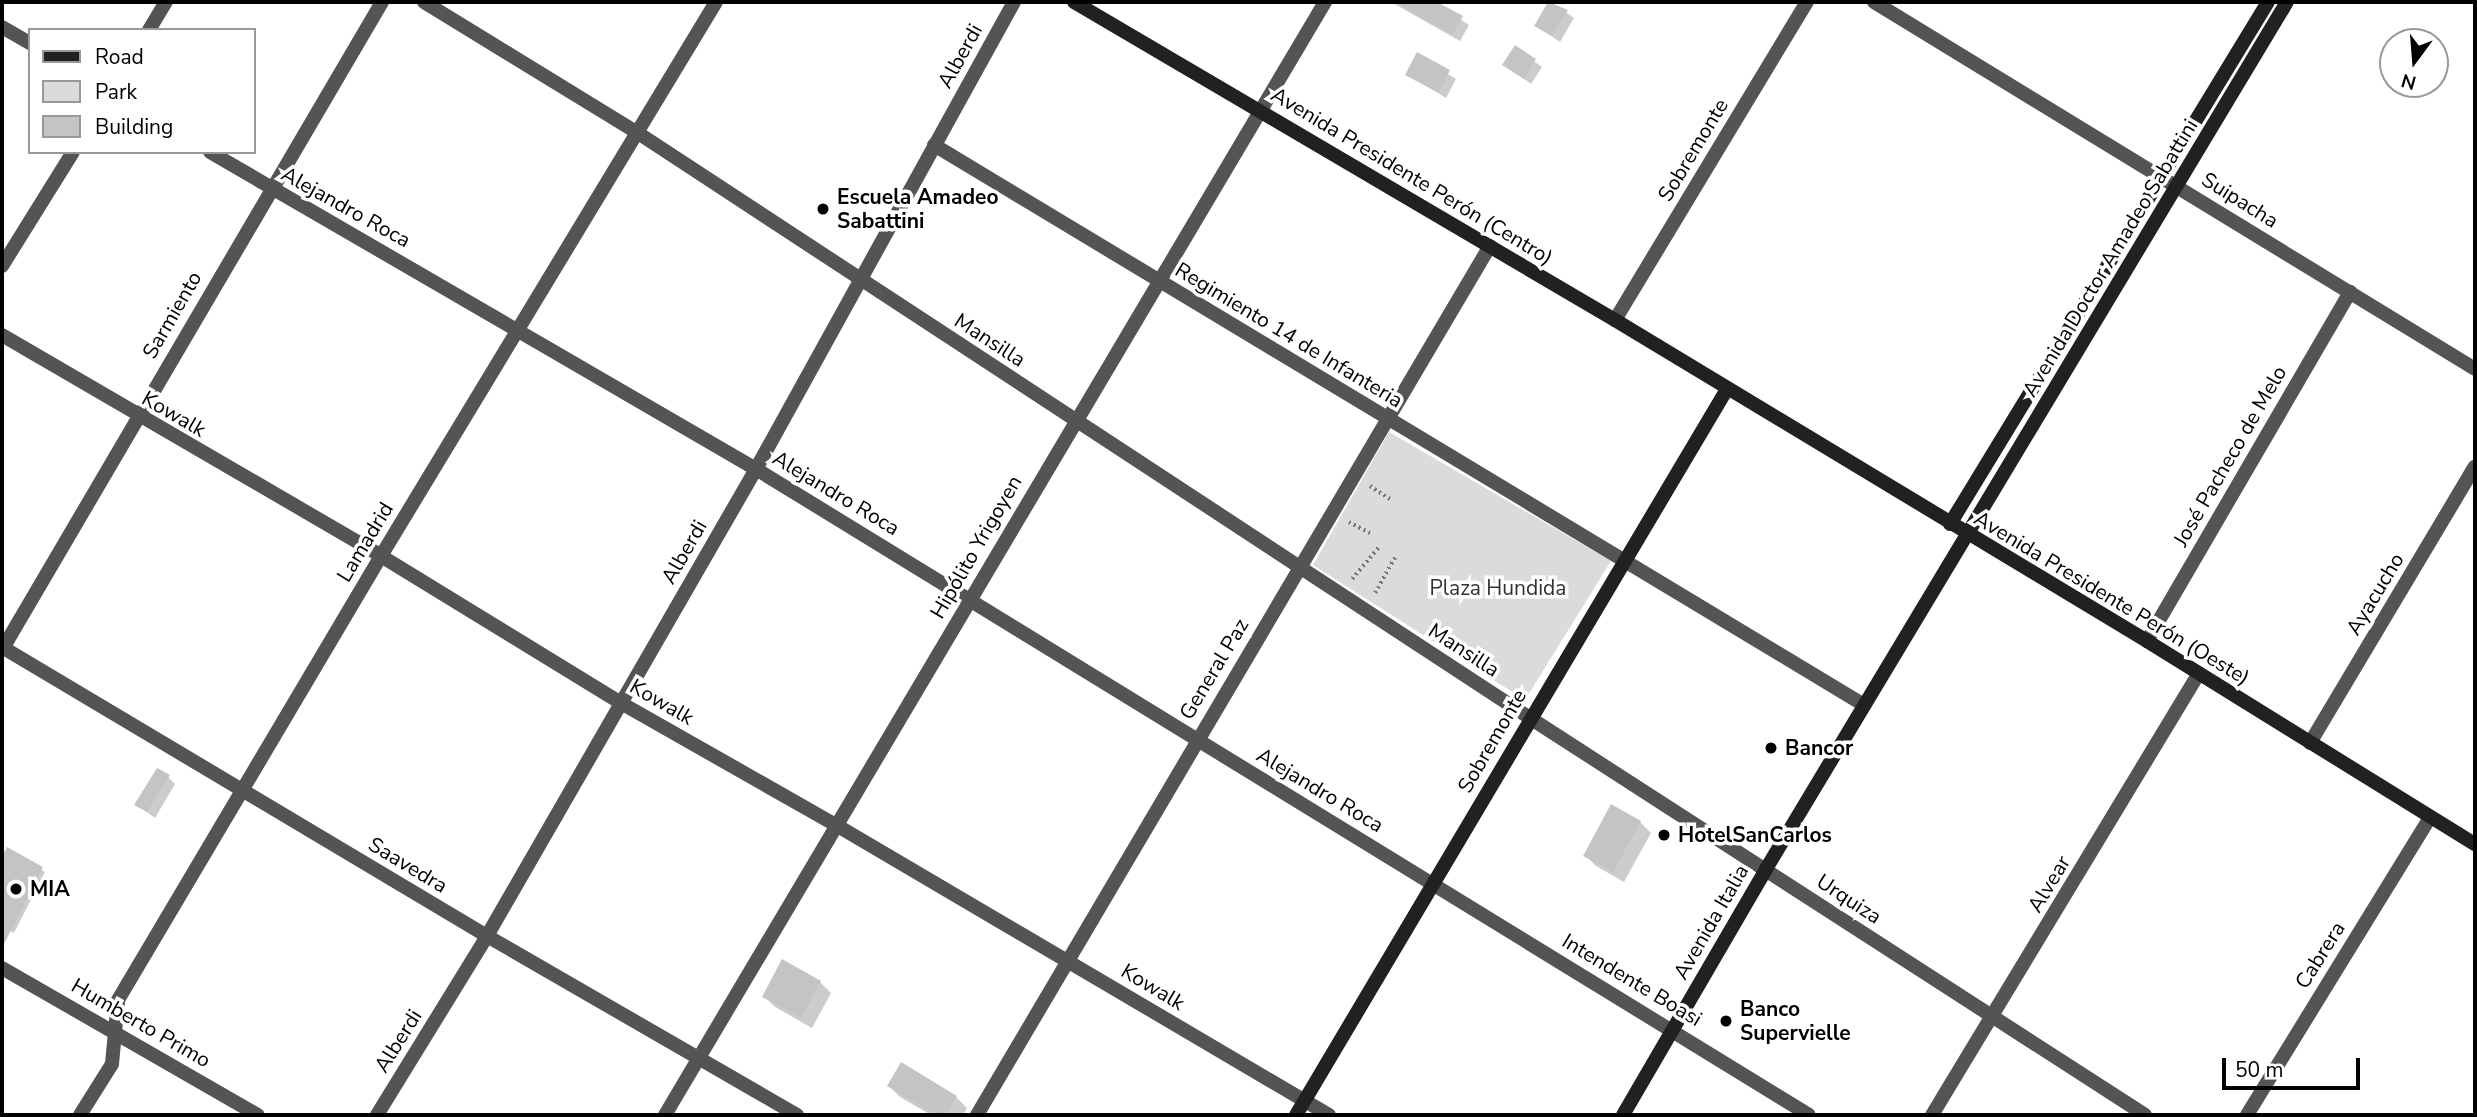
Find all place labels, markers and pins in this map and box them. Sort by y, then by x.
place label: Escuela Amadeo Sabattini [837,184,999,234]
marker: Escuela Amadeo Sabattini [815,201,831,217]
place label: Bancor [1785,735,1853,761]
marker: Bancor [1763,740,1779,756]
place label: HotelSanCarlos [1678,822,1832,848]
marker: HotelSanCarlos [1656,827,1672,843]
place label: MIA [30,876,70,902]
marker: MIA [8,881,24,897]
place label: Banco Supervielle [1740,996,1851,1046]
marker: Banco Supervielle [1718,1013,1734,1029]

